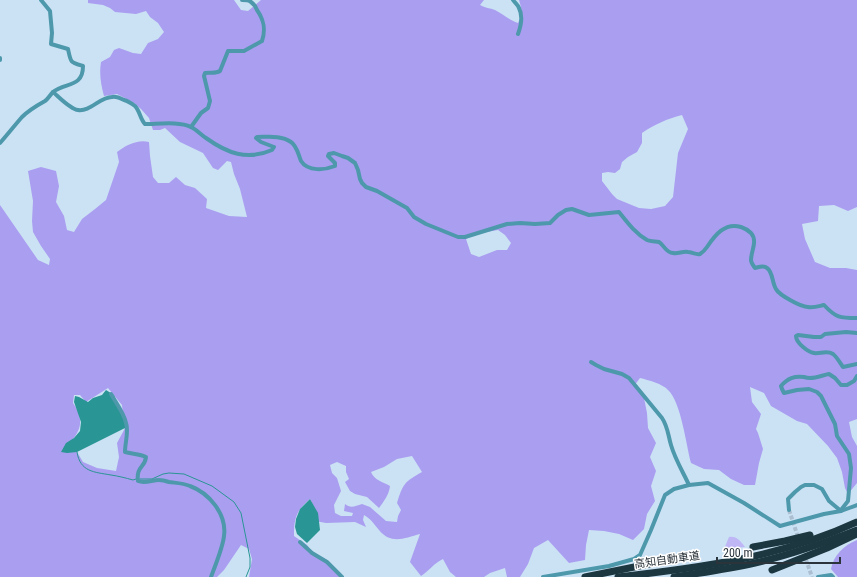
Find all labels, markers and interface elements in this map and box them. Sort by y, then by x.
scale bar [717,539,840,565]
text: 200 m [723,546,753,560]
street label: 高知自動車道 [633,549,701,571]

